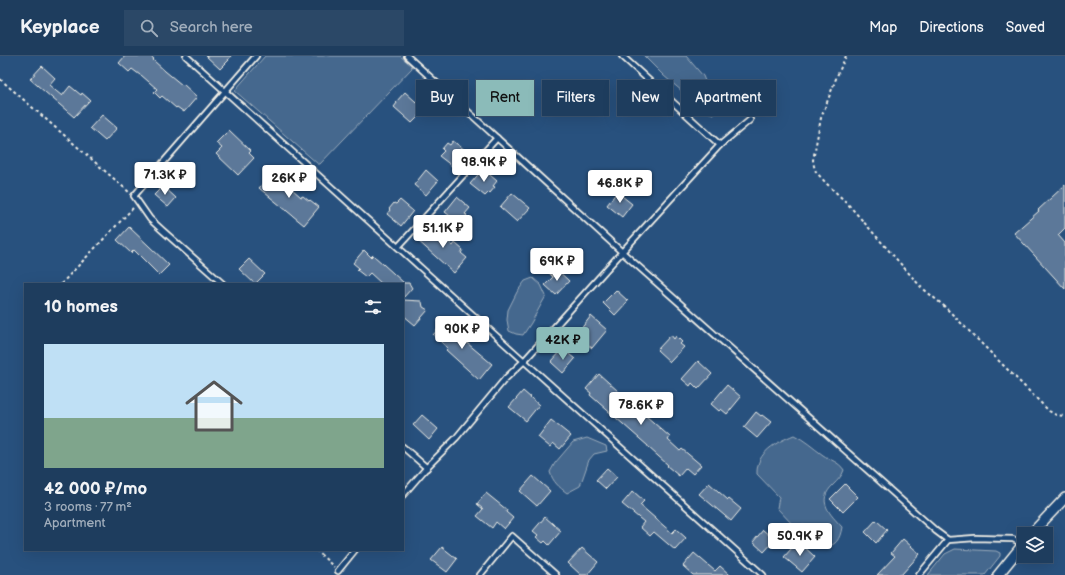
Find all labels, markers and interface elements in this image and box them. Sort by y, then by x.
search box [124,10,404,46]
text: Keyplace [20,16,100,39]
icon: search [138,17,160,39]
text: Search here [170,18,253,37]
text: Map [869,19,897,36]
text: Directions [919,19,984,36]
text: Saved [1006,19,1045,36]
chip: Buy [416,80,468,116]
chip: Rent [476,80,534,116]
chip: Filters [542,80,609,116]
chip: New [617,80,673,116]
chip: Apartment [681,80,776,116]
pin: 98.9K ₽ [447,149,521,183]
text: 98.9K ₽ [461,154,507,170]
pin: 71.3K ₽ [128,162,202,196]
pin: 26K ₽ [261,165,317,199]
text: 71.3K ₽ [143,167,187,183]
text: 26K ₽ [271,170,307,186]
pin: 46.8K ₽ [583,170,657,204]
text: 46.8K ₽ [597,175,643,191]
pin: 51.1K ₽ [406,215,480,249]
text: 51.1K ₽ [422,220,464,236]
pin: 69K ₽ [529,248,585,282]
text: 69K ₽ [539,253,575,269]
icon: filters [362,296,384,318]
text: 10 homes [44,297,118,317]
pin: 90K ₽ [434,316,490,350]
text: 90K ₽ [444,321,480,337]
pin: 42K ₽ [535,327,591,361]
text: 42K ₽ [545,332,581,348]
icon: home [178,370,250,442]
pin: 78.6K ₽ [604,392,678,426]
text: 78.6K ₽ [618,397,664,413]
text: 42 000 ₽/mo [44,479,147,499]
text: 3 rooms · 77 m² [44,499,132,515]
text: Apartment [44,515,105,531]
pin: 50.9K ₽ [763,523,837,557]
map controls [1017,527,1053,563]
button: layers [1017,527,1053,563]
text: 50.9K ₽ [777,528,823,544]

